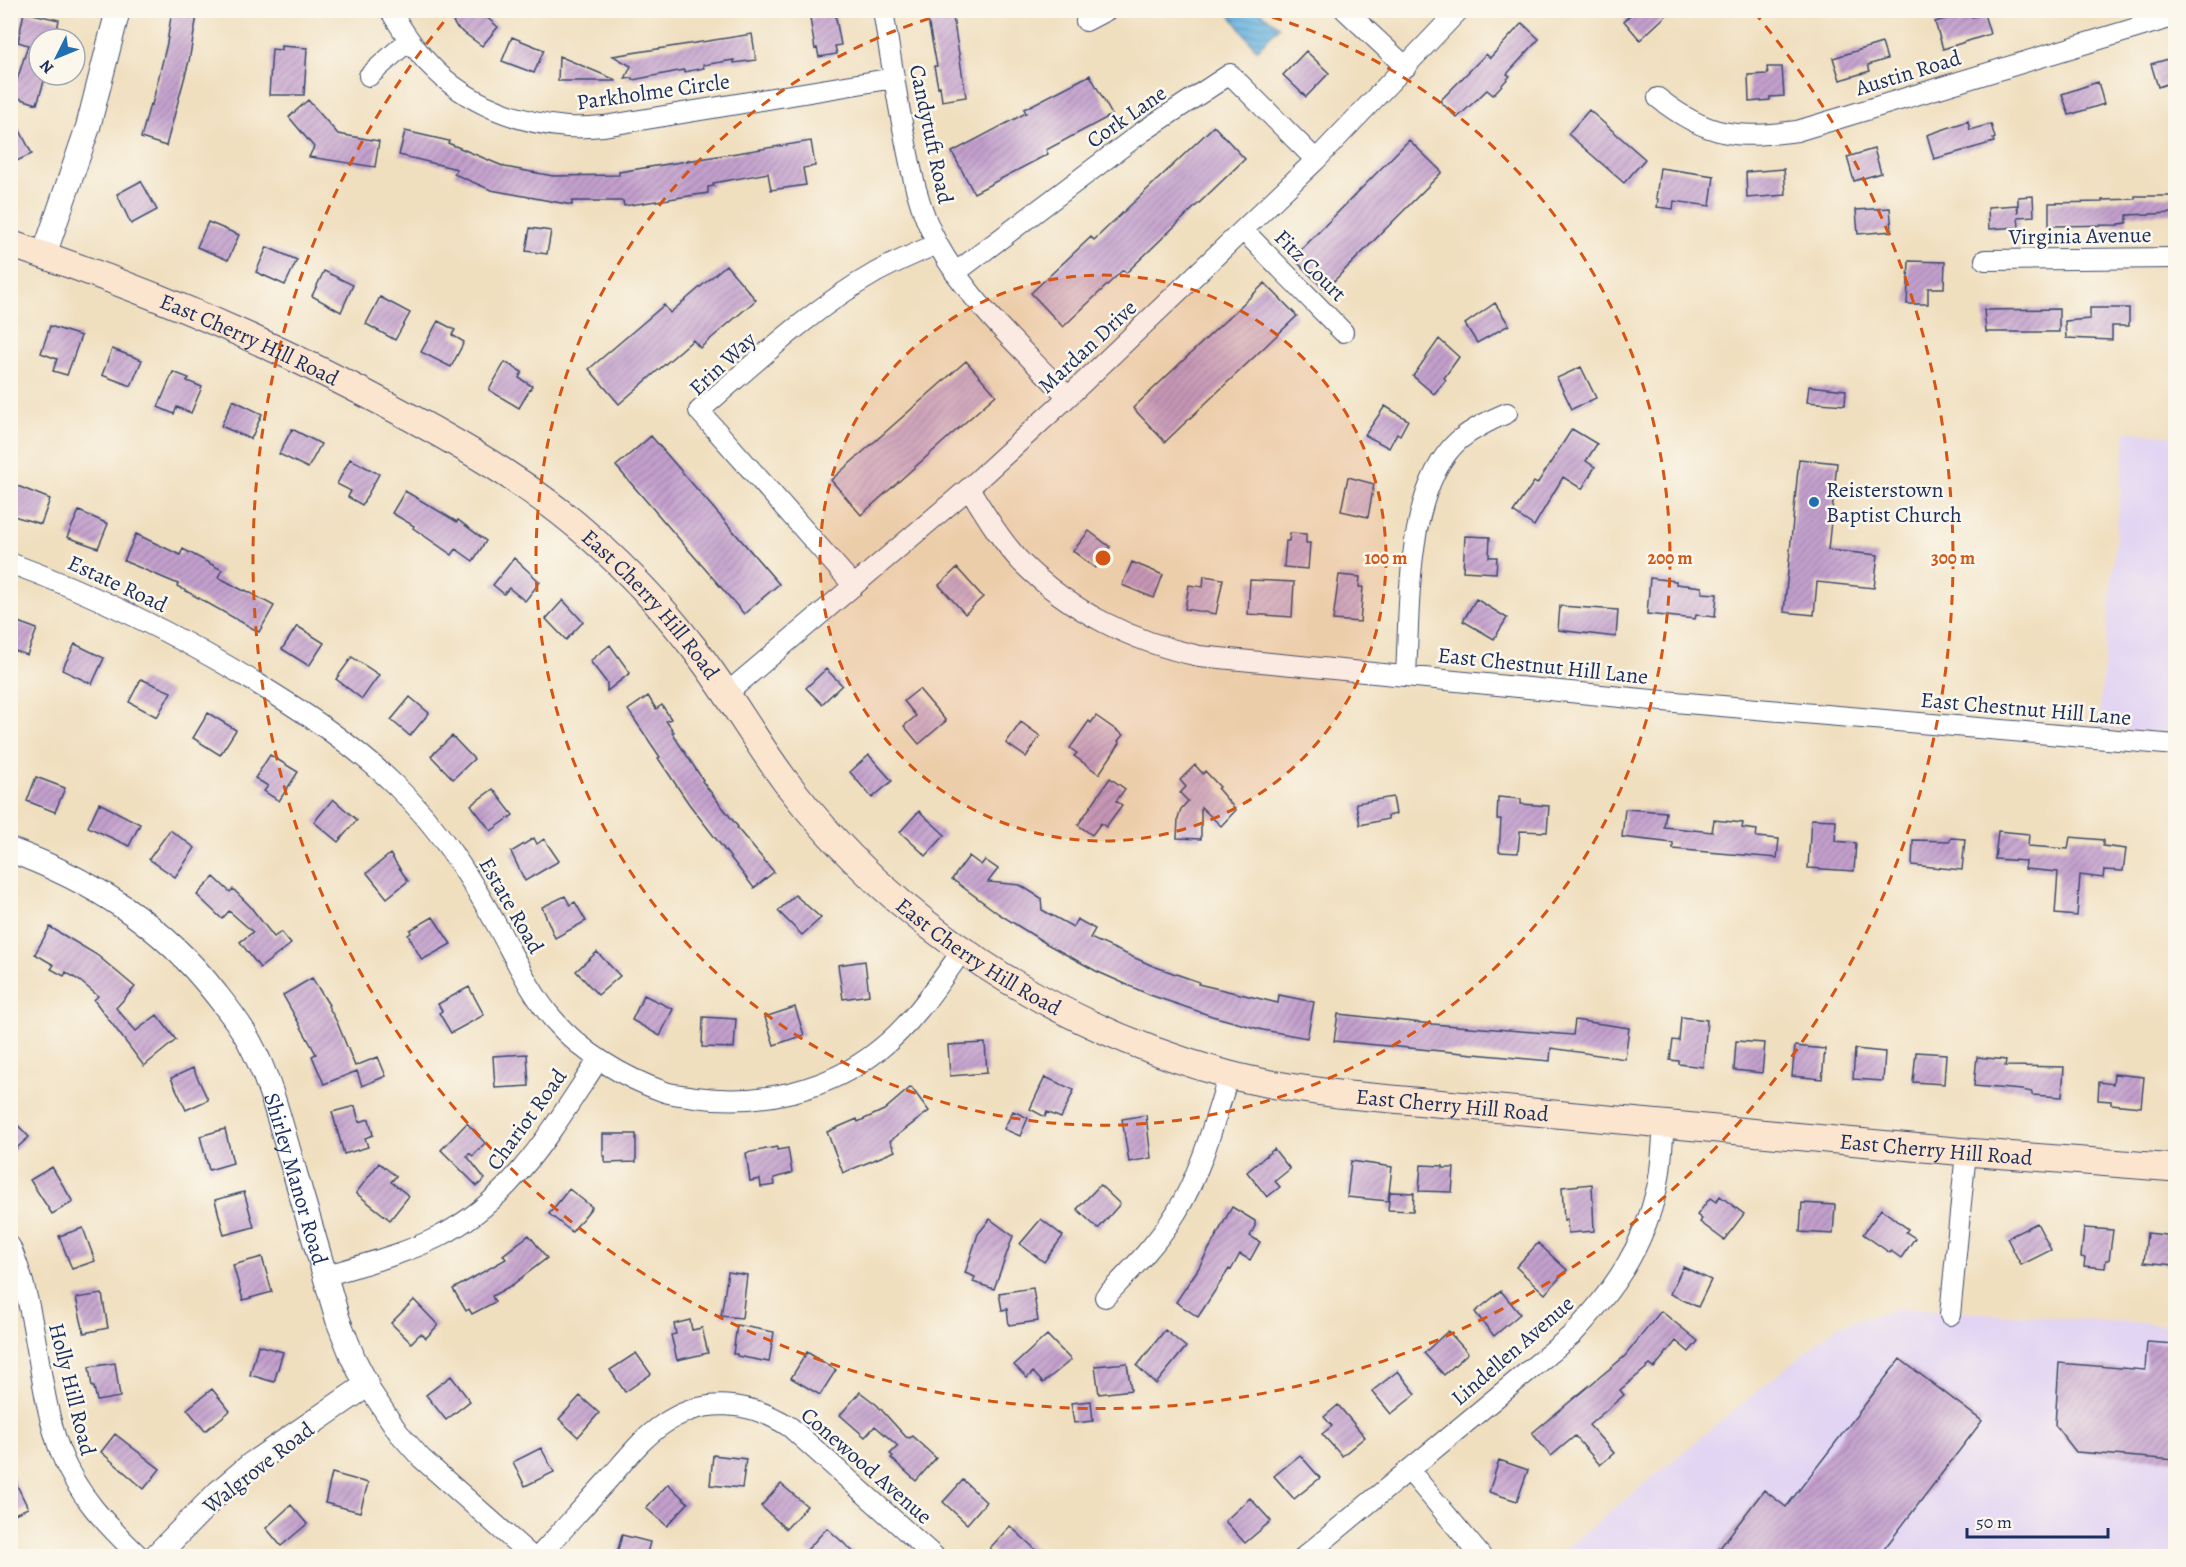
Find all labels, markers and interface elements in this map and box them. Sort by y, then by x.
north arrow [27,27,87,87]
street label: Austin Road [1851,43,1965,104]
text: N [35,55,59,78]
street label: Candytuft Road [902,62,960,207]
street label: Parkholme Circle [575,66,732,118]
street label: Cork Lane [1081,78,1173,155]
street label: Virginia Avenue [2007,220,2152,252]
street label: Fitz Court [1268,223,1353,308]
street label: East Cherry Hill Road [155,286,344,394]
street label: Mardan Drive [1032,293,1144,400]
street label: Erin Way [683,325,763,403]
place label: Reisterstown Baptist Church [1826,475,1962,530]
marker: Reisterstown Baptist Church [1807,495,1821,509]
street label: East Cherry Hill Road [575,522,726,686]
text: 100 m [1365,546,1407,570]
text: 200 m [1647,546,1693,570]
text: 300 m [1931,546,1975,570]
street label: Estate Road [63,548,172,620]
centre of rings [1093,548,1113,568]
street label: East Chestnut Hill Lane [1436,640,1650,692]
street label: East Chestnut Hill Lane [1919,685,2132,733]
street label: Estate Road [471,852,551,959]
street label: East Cherry Hill Road [889,891,1067,1023]
street label: Chariot Road [480,1063,574,1176]
street label: East Cherry Hill Road [1354,1082,1550,1129]
street label: Shirley Manor Road [256,1089,335,1268]
street label: East Cherry Hill Road [1838,1126,2034,1173]
street label: Lindellen Avenue [1445,1289,1580,1412]
street label: Holly Hill Road [41,1320,103,1459]
street label: Conewood Avenue [794,1400,938,1531]
street label: Walgrove Road [196,1415,321,1521]
scale bar [1967,1501,2108,1539]
text: 50 m [1976,1510,2012,1534]

